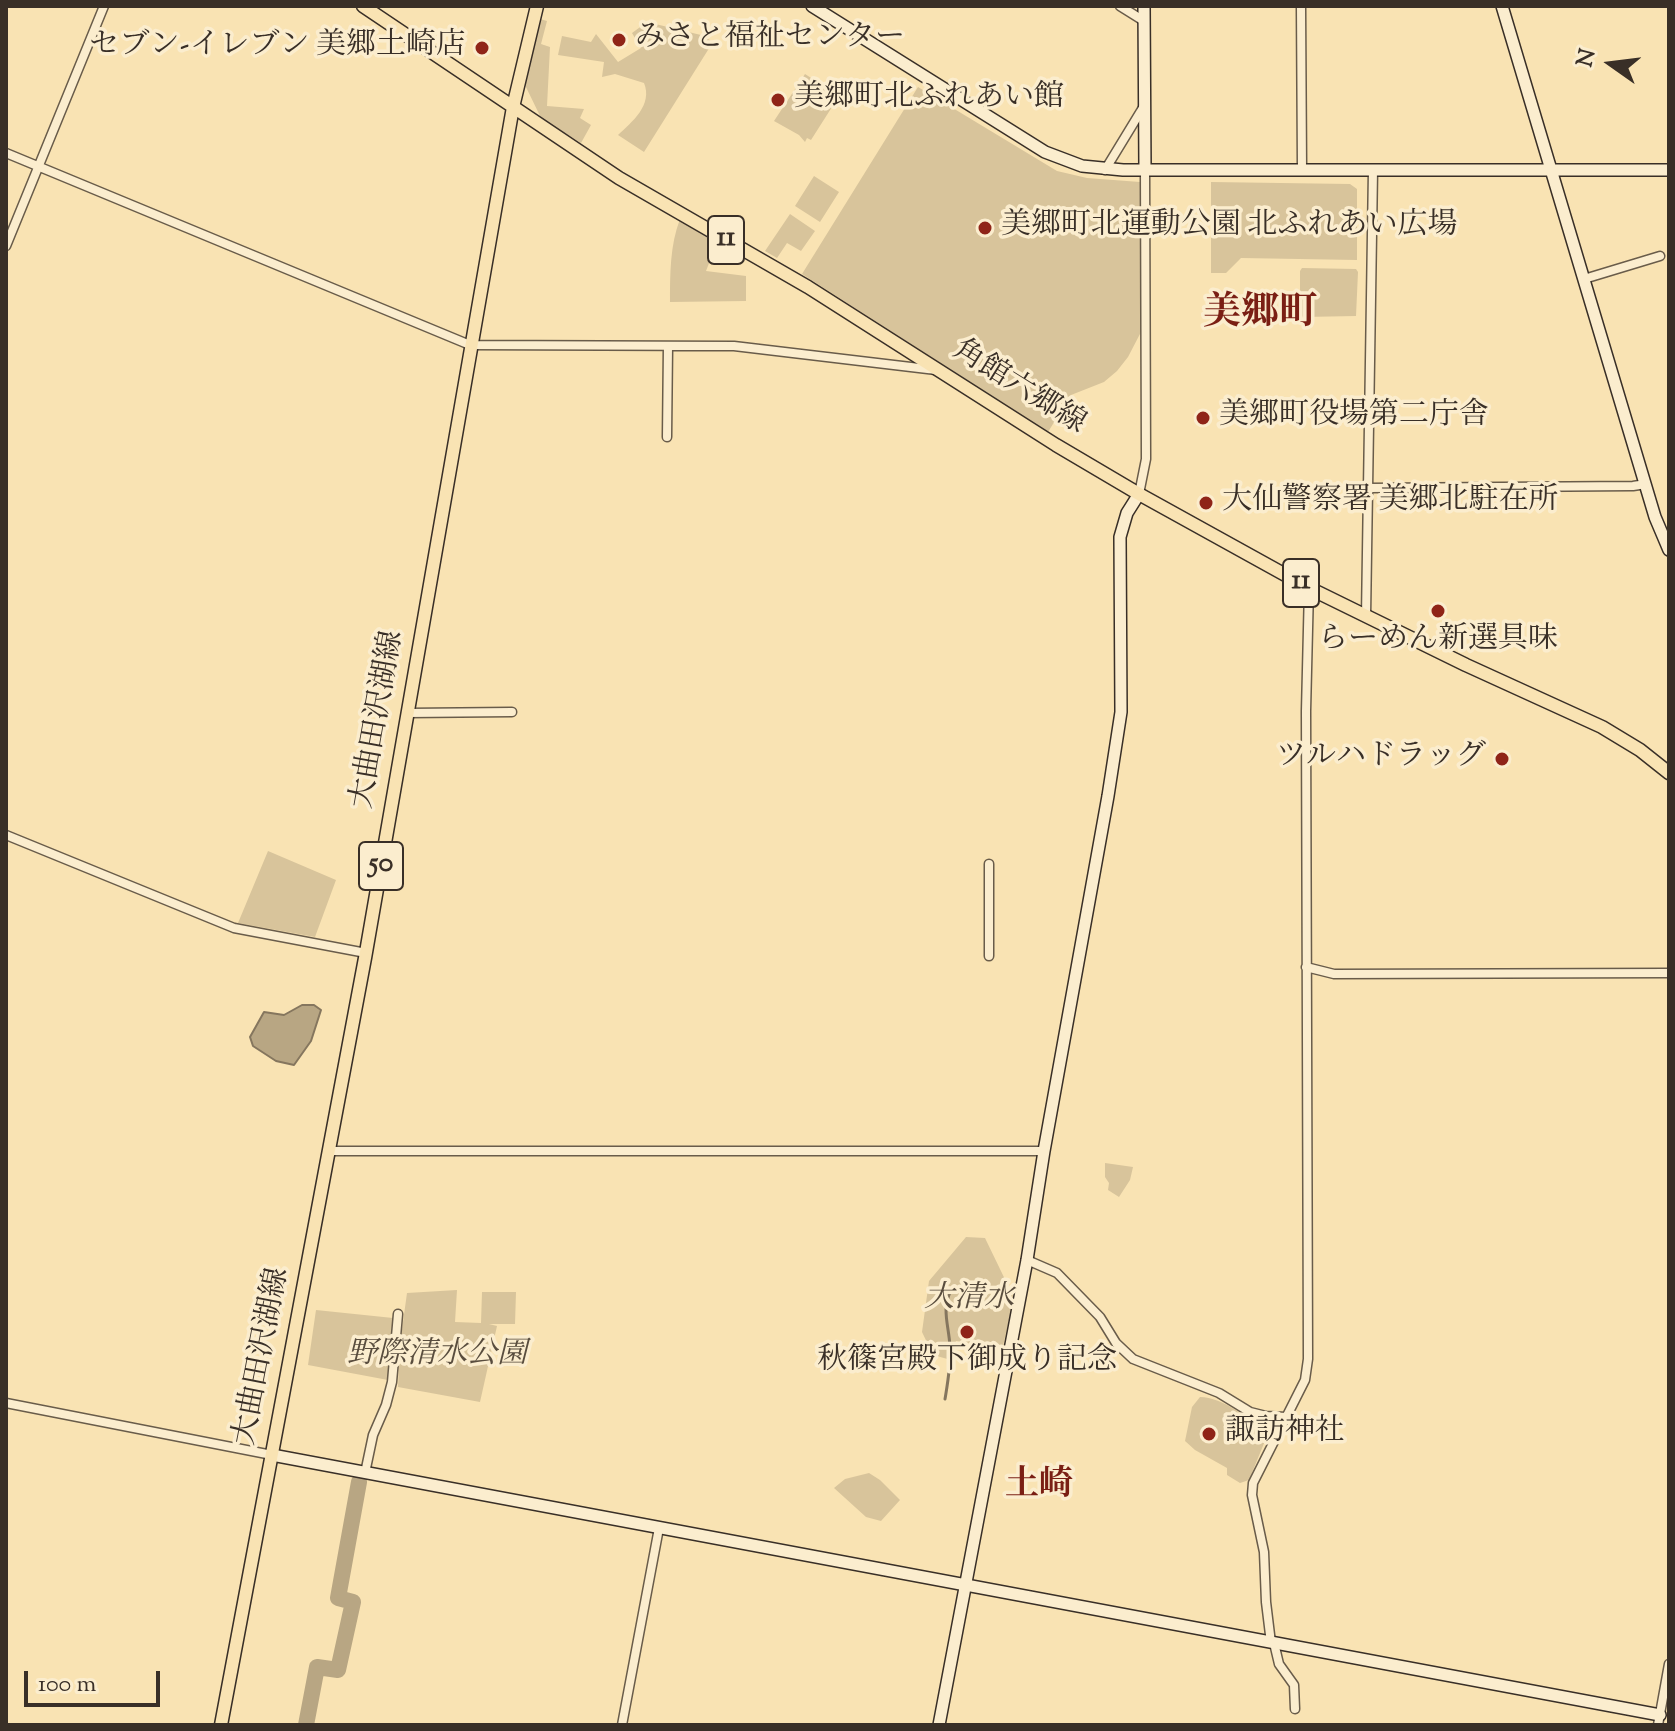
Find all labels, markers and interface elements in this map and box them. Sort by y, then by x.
place label: みさと福祉センター [635,22,905,58]
north arrow [1571,24,1651,104]
place label: セブン-イレブン 美郷土崎店 [89,30,466,66]
marker: みさと福祉センター [610,31,628,49]
marker: セブン-イレブン 美郷土崎店 [473,39,491,57]
text: N [1570,46,1605,71]
place label: 美郷町北ふれあい館 [794,82,1064,118]
marker: 美郷町北ふれあい館 [769,91,787,109]
place label: 美郷町北運動公園 北ふれあい広場 [1001,210,1457,246]
road number: 11 [708,216,744,264]
marker: 美郷町北運動公園 北ふれあい広場 [976,219,994,237]
district label: 美郷町 [1203,294,1317,340]
street label: 角館六郷線 [945,334,1091,444]
place label: 美郷町役場第二庁舎 [1219,400,1489,436]
marker: 美郷町役場第二庁舎 [1194,409,1212,427]
place label: 大仙警察署 美郷北駐在所 [1222,485,1558,521]
marker: 大仙警察署 美郷北駐在所 [1197,494,1215,512]
road number: 11 [1283,559,1319,607]
marker: らーめん新選具味 [1429,602,1447,620]
place label: らーめん新選具味 [1318,624,1558,660]
street label: 大曲田沢湖線 [347,628,413,812]
place label: ツルハドラッグ [1276,741,1486,777]
marker: ツルハドラッグ [1493,750,1511,768]
road number: 50 [359,842,403,890]
street label: 大曲田沢湖線 [229,1265,299,1449]
park label: 大清水 [924,1283,1014,1319]
marker: 秋篠宮殿下御成り記念 [958,1323,976,1341]
park label: 野際清水公園 [347,1339,527,1375]
place label: 秋篠宮殿下御成り記念 [817,1345,1117,1381]
place label: 諏訪神社 [1225,1416,1345,1452]
marker: 諏訪神社 [1200,1425,1218,1443]
district label: 土崎 [1005,1468,1073,1508]
scale bar [28,1655,164,1705]
text: 100 m [38,1668,96,1702]

